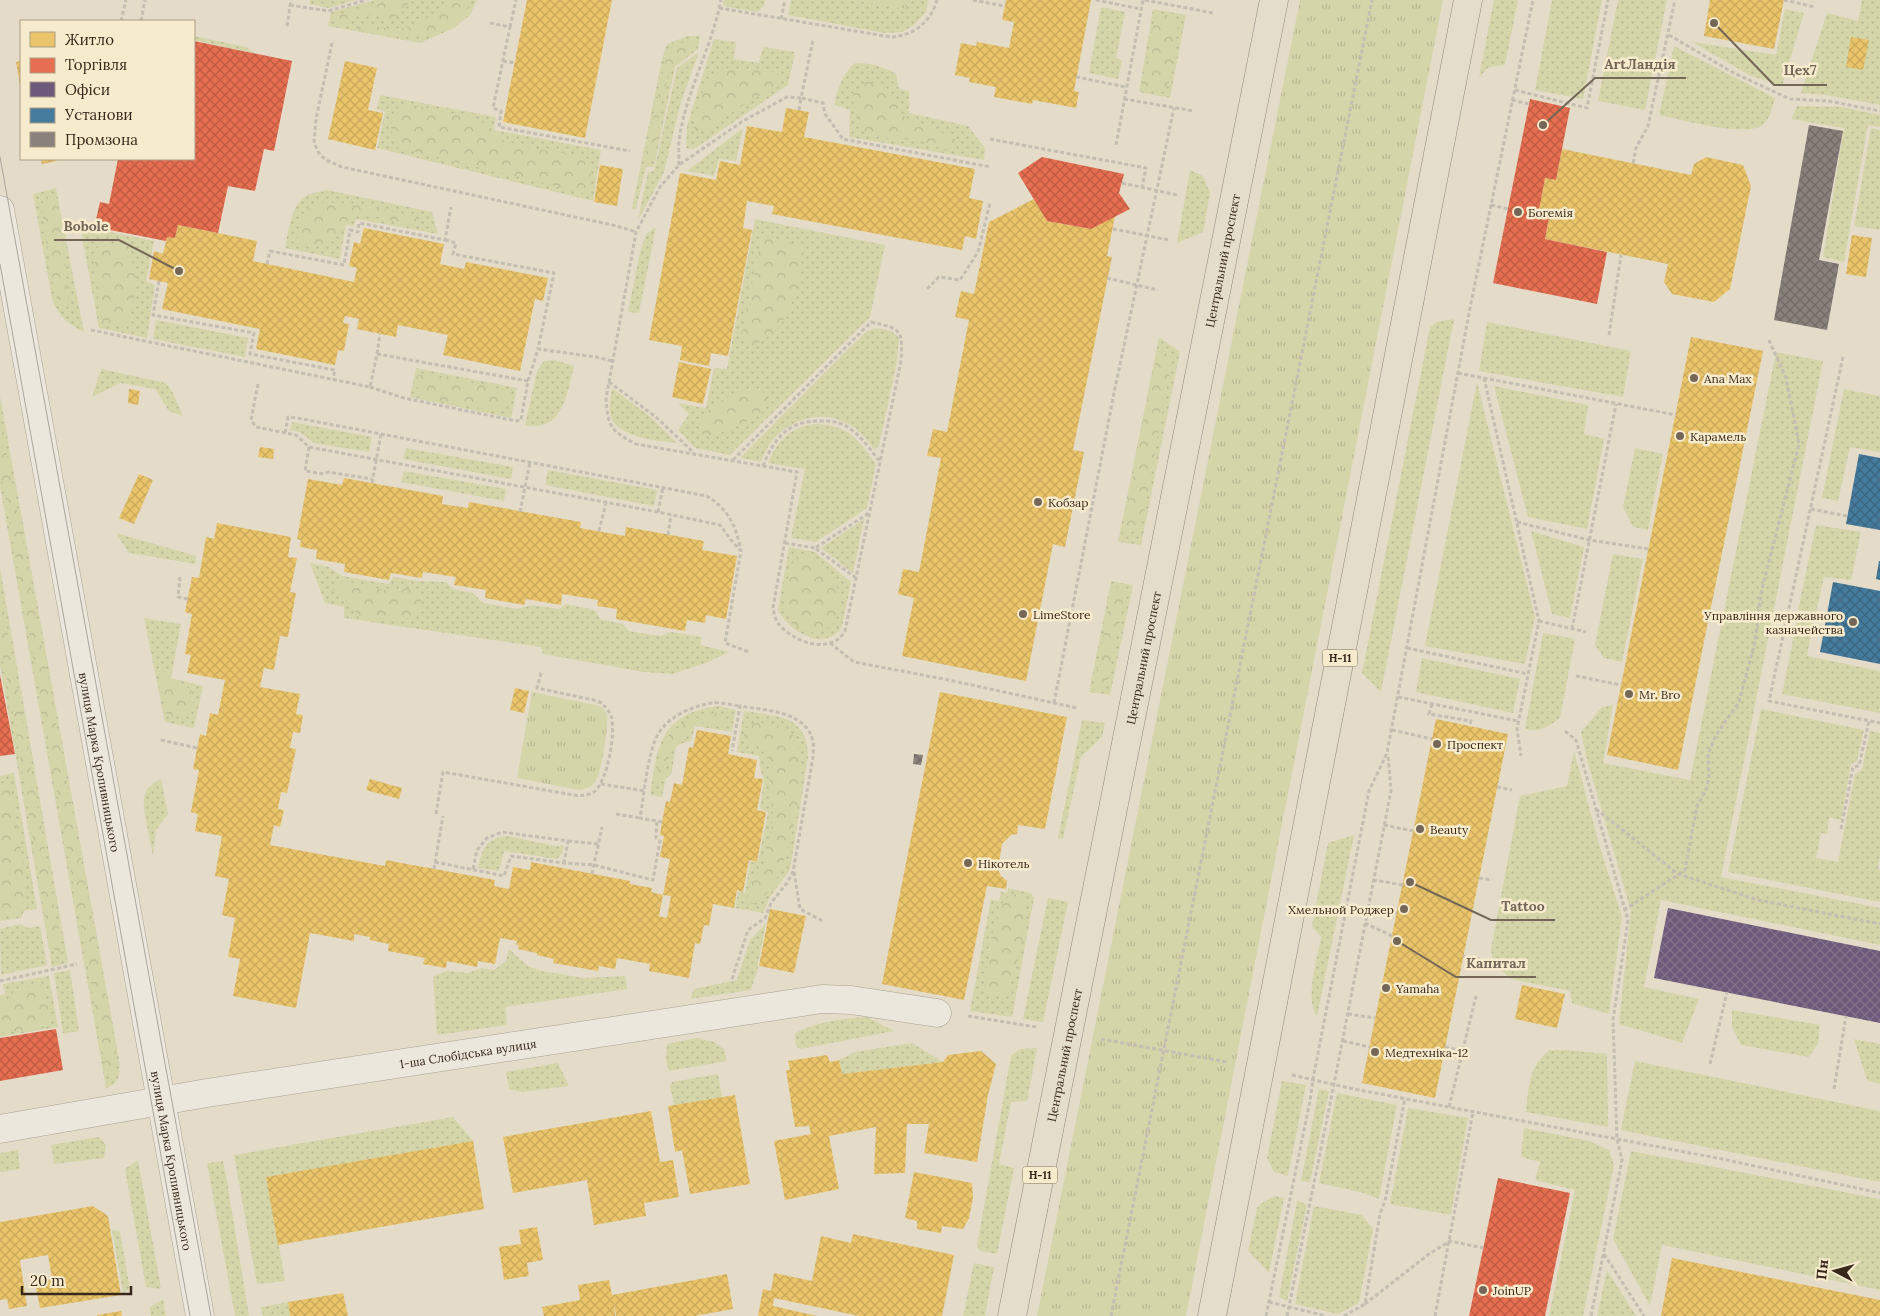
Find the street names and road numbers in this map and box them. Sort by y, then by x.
street label: Центральний проспект [1202,193,1243,329]
street label: Центральний проспект [1122,590,1164,726]
road number: Н-11 [1322,650,1358,666]
street label: вулиця Марка Кропивницького [76,671,123,853]
street label: Центральний проспект [1043,987,1085,1123]
street label: 1-ша Слобідська вулиця [398,1035,537,1071]
street label: вулиця Марка Кропивницького [148,1070,195,1252]
road number: Н-11 [1022,1166,1058,1184]

